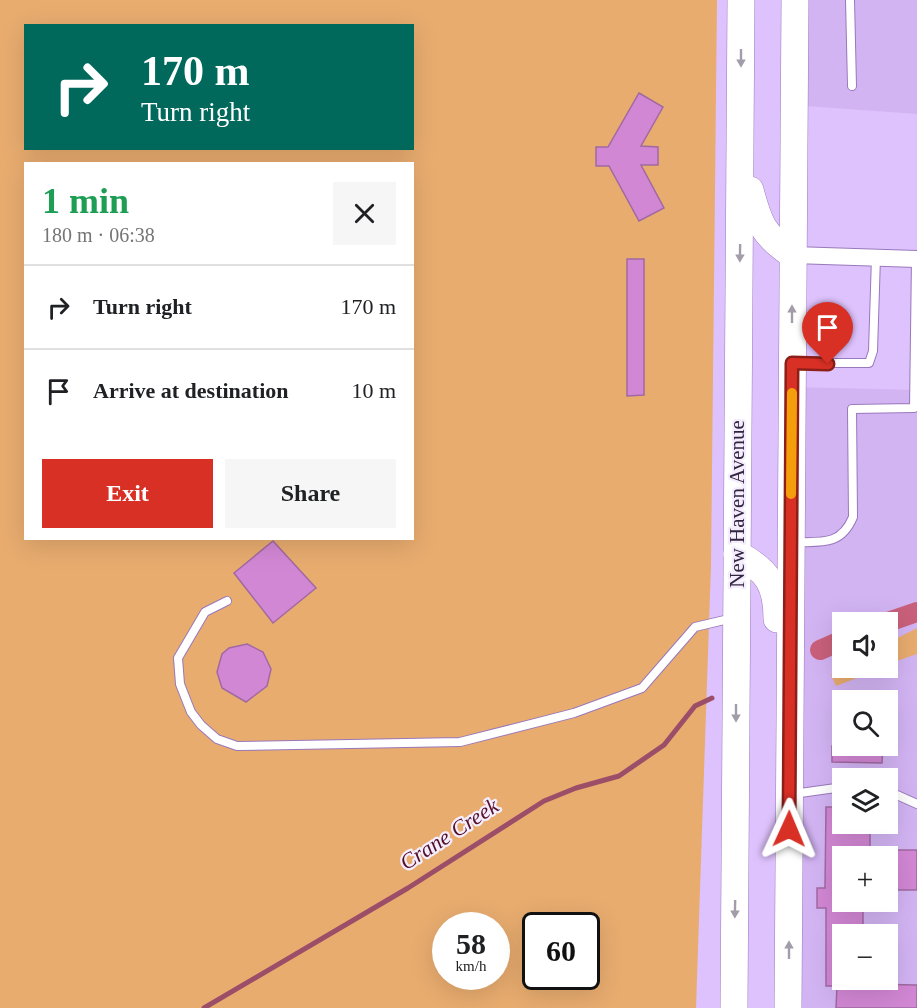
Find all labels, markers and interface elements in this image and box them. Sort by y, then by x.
icon: right [42,48,120,126]
text: 170 m [141,48,250,94]
one-way arrow [736,49,746,68]
text: Turn right [141,97,250,127]
text: 1 min [42,181,129,221]
button: close [333,182,396,245]
text: 180 m · 06:38 [42,224,155,246]
one-way arrow [735,244,745,263]
icon: right [42,291,75,324]
text: Turn right [93,294,192,319]
text: 170 m [340,294,396,319]
pin [802,302,853,364]
one-way arrow [787,304,797,323]
icon: arrive [811,311,844,344]
icon: arrive [42,375,75,408]
text: Arrive at destination [93,378,289,403]
text: 10 m [351,378,396,403]
street label: New Haven Avenue [725,420,749,588]
button: Exit [42,459,213,528]
button: Share [225,459,396,528]
map controls [832,612,898,990]
button: sound [832,612,898,678]
button: search [832,690,898,756]
one-way arrow [731,703,741,722]
button: layers [832,768,898,834]
water label: Crane Creek [395,792,504,875]
position arrow [757,797,821,861]
button: + [832,846,898,912]
one-way arrow [730,900,740,919]
speed limit sign: 60 [522,912,600,990]
button: − [832,924,898,990]
text: 58 [456,927,486,960]
one-way arrow [784,940,794,959]
text: km/h [456,958,486,974]

